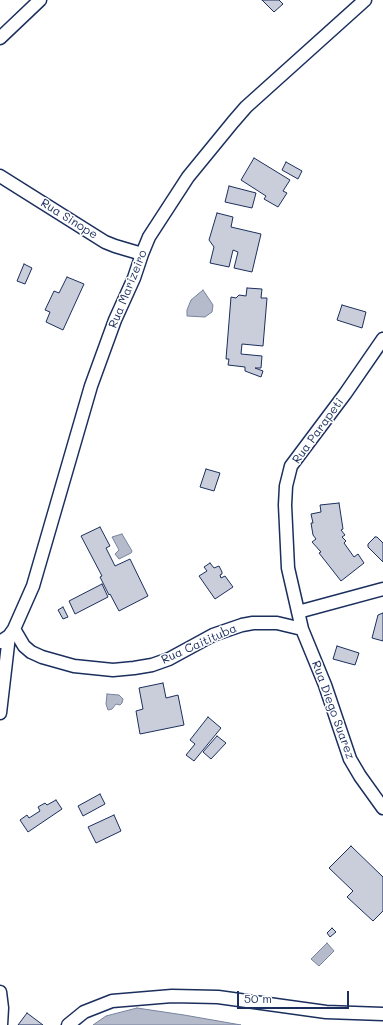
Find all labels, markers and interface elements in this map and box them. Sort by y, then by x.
street label: Rua Sinope [38,196,100,242]
street label: Rua Marizeiro [106,248,150,330]
street label: Rua Parapeti [289,395,347,467]
street label: Rua Caitituba [159,621,239,667]
street label: Rua Diego Suarez [308,659,358,761]
scale bar [239,983,351,1009]
text: 50 m [244,990,272,1006]

